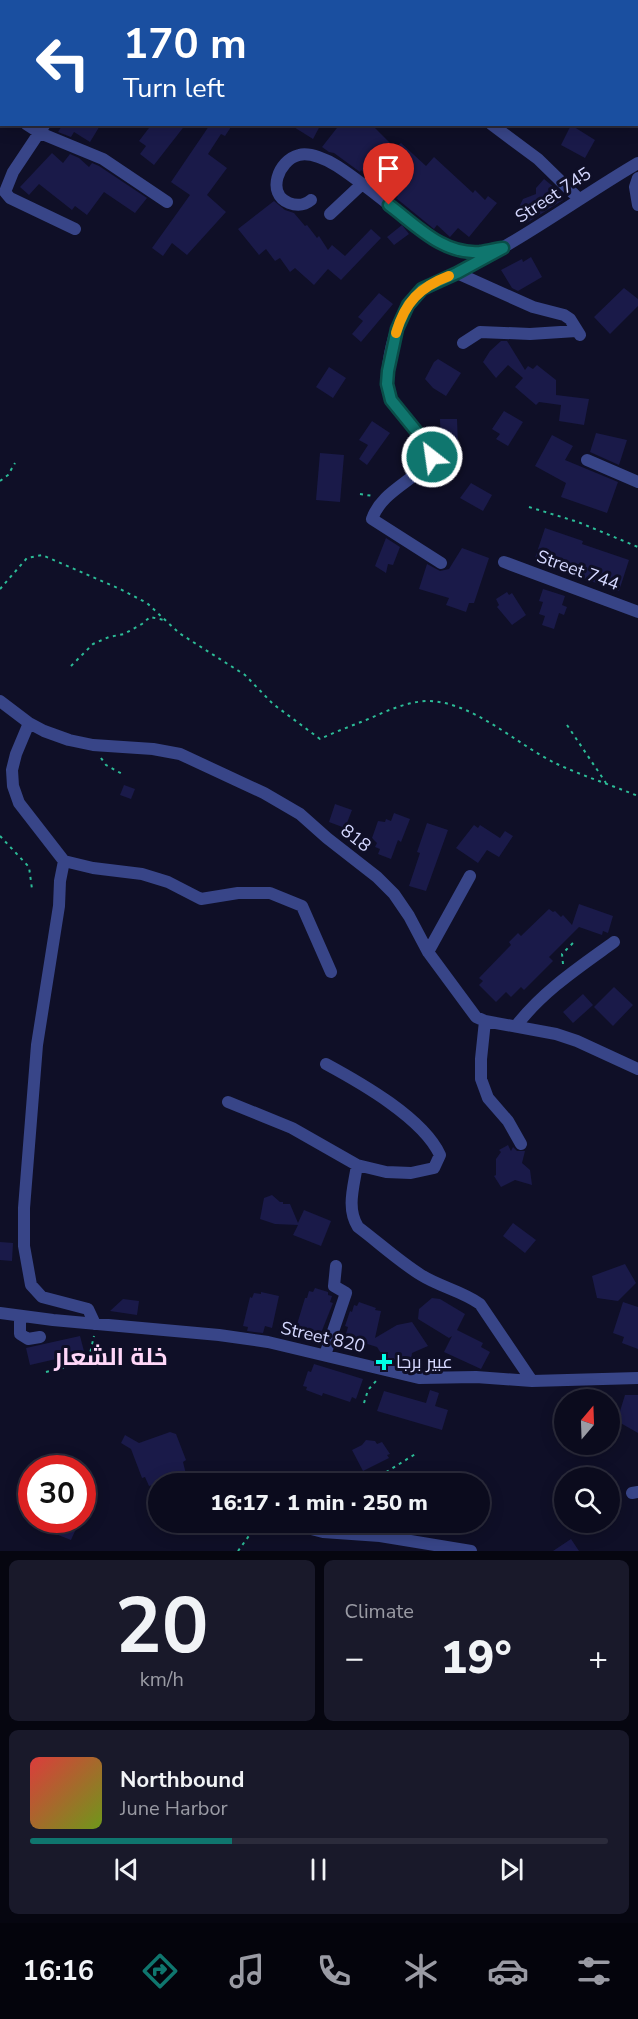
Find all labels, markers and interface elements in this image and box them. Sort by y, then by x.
text: 170 m [123,16,247,73]
icon: left [24,24,102,102]
text: Turn left [123,70,224,107]
pin [363,143,414,205]
icon: arrive [372,152,405,185]
street label: Street 745 [510,161,596,229]
position arrow [400,425,464,489]
street label: Street 744 [533,544,623,596]
street label: 818 [336,819,376,857]
street label: Street 820 [278,1316,368,1358]
district label: خلة الشعار [53,1341,168,1373]
place label: عبير برجا [396,1350,453,1374]
marker: عبير برجا [377,1355,391,1369]
north arrow [554,1389,620,1455]
map controls [554,1389,620,1533]
speed limit sign: 30 [18,1455,96,1533]
button: search [554,1467,620,1533]
text: 16:17 · 1 min · 250 m [210,1488,428,1518]
text: 20 [115,1573,209,1680]
text: Climate [345,1598,414,1625]
text: 19° [441,1628,512,1689]
text: − [345,1636,364,1681]
text: + [588,1636,608,1681]
text: km/h [140,1666,184,1693]
text: Northbound [120,1765,244,1795]
text: June Harbor [120,1795,228,1822]
icon: previous [110,1853,143,1886]
icon: pause [302,1853,335,1886]
icon: next [495,1853,528,1886]
icon: directions [139,1950,181,1992]
icon: music [226,1950,268,1992]
icon: phone [313,1950,355,1992]
icon: climate [400,1950,442,1992]
icon: car [487,1950,529,1992]
icon: filters [573,1950,615,1992]
text: 16:16 [22,1953,94,1990]

